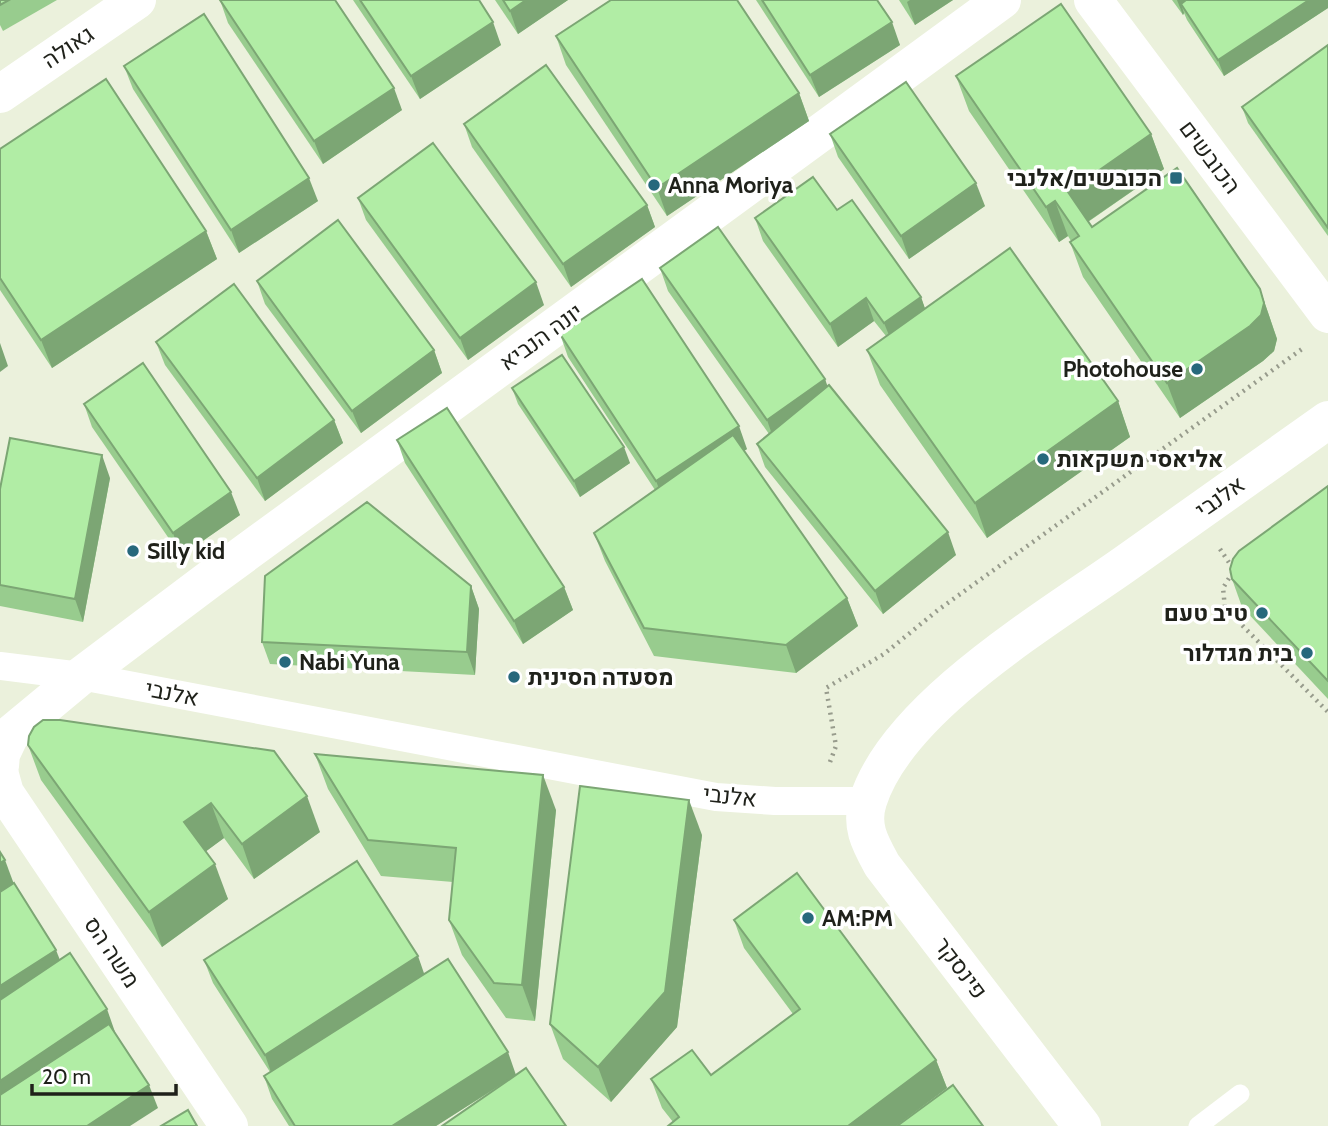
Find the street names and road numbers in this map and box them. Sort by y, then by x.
street label: גאולה [37,20,99,74]
street label: הכובשים [1173,115,1247,199]
street label: יונה הנביא [494,297,588,377]
street label: אלנבי [1190,470,1250,524]
street label: אלנבי [143,674,201,712]
street label: אלנבי [702,779,758,813]
street label: משה הס [78,911,146,993]
street label: פינסקר [929,932,993,1004]

